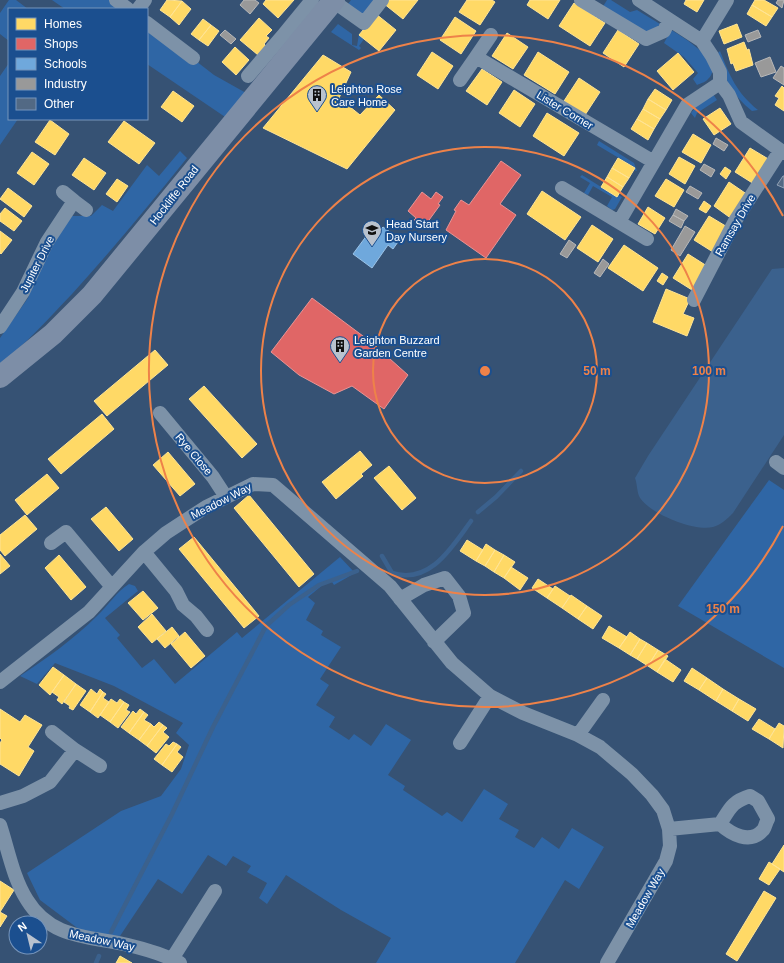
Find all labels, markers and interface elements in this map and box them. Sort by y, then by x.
legend [8,8,148,120]
text: Homes [44,17,82,31]
text: Shops [44,37,78,51]
text: Schools [44,57,87,71]
text: Industry [44,77,87,91]
place label: Leighton Rose Care Home [331,83,402,108]
building icon: Leighton Rose Care Home [306,84,328,112]
street label: Lister Corner [535,88,596,132]
text: Other [44,97,74,111]
street label: Hockliffe Road [147,163,201,227]
street label: Ramsay Drive [713,192,757,258]
place label: Head Start Day Nursery [386,218,448,243]
school or university icon: Head Start Day Nursery [361,219,383,247]
street label: Jupiter Drive [18,234,56,294]
place label: Leighton Buzzard Garden Centre [354,334,440,359]
building icon: Leighton Buzzard Garden Centre [329,335,351,363]
centre of rings [478,364,492,378]
text: 50 m [583,364,611,378]
text: 100 m [692,364,726,378]
street label: Rye Close [173,431,215,477]
street label: Meadow Way [189,480,254,521]
text: 150 m [706,602,740,616]
street label: Meadow Way [623,866,667,930]
north arrow [8,915,48,955]
text: N [16,920,29,934]
street label: Meadow Way [68,927,136,953]

